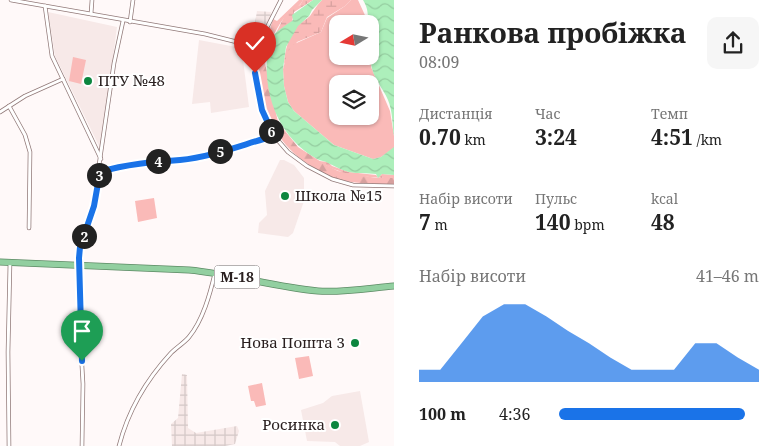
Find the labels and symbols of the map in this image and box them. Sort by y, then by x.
north arrow [329,15,379,65]
pin [234,22,276,73]
place label: ПТУ №48 [98,70,165,90]
marker: ПТУ №48 [82,75,94,87]
pin: 6 [258,118,284,144]
pin: 5 [208,138,232,164]
pin: 4 [146,148,170,174]
pin: 3 [86,162,112,188]
place label: Школа №15 [295,185,382,205]
marker: Школа №15 [279,190,291,202]
pin: 2 [72,224,96,248]
road number: М-18 [214,266,260,288]
pin [61,310,103,361]
place label: Нова Пошта 3 [240,332,345,352]
marker: Нова Пошта 3 [349,337,361,349]
place label: Росинка [262,414,325,434]
marker: Росинка [329,419,341,431]

